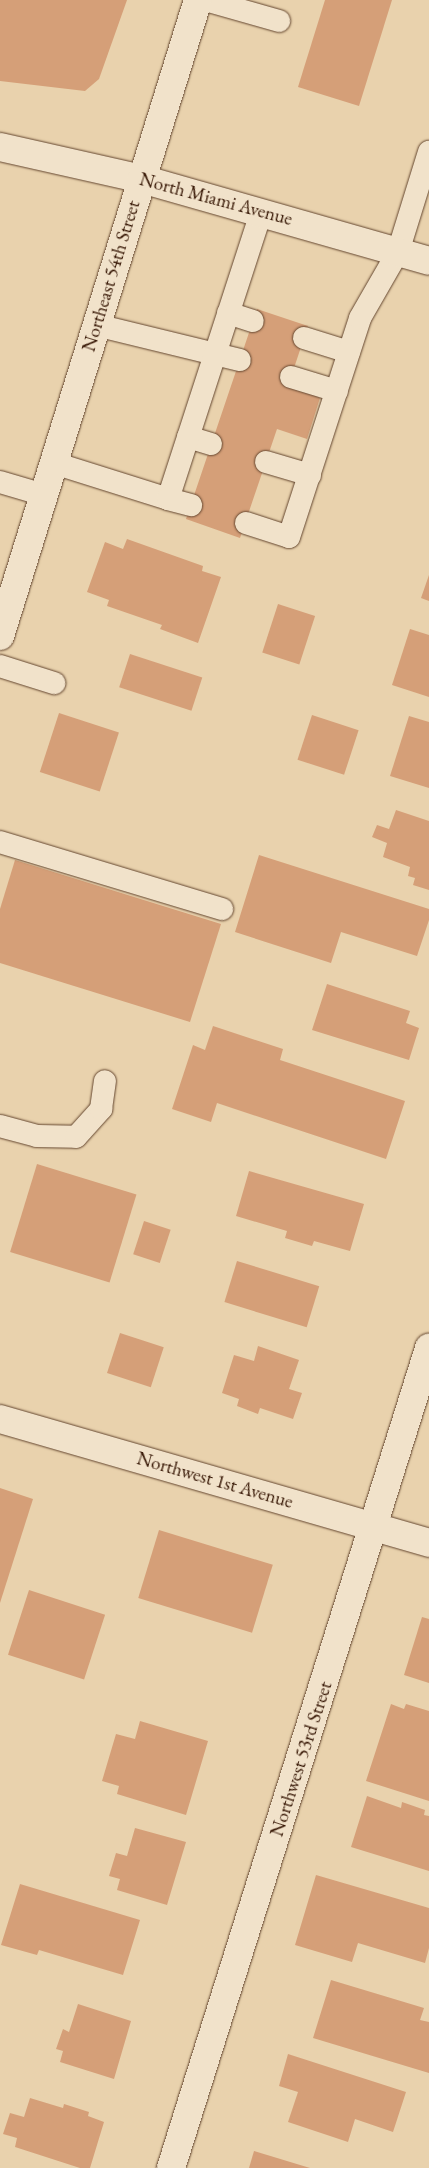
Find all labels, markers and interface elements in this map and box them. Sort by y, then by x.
street label: North Miami Avenue [137,168,295,230]
street label: Northeast 54th Street [77,198,145,354]
street label: Northwest 1st Avenue [134,1447,296,1513]
street label: Northwest 53rd Street [265,1679,337,1839]

